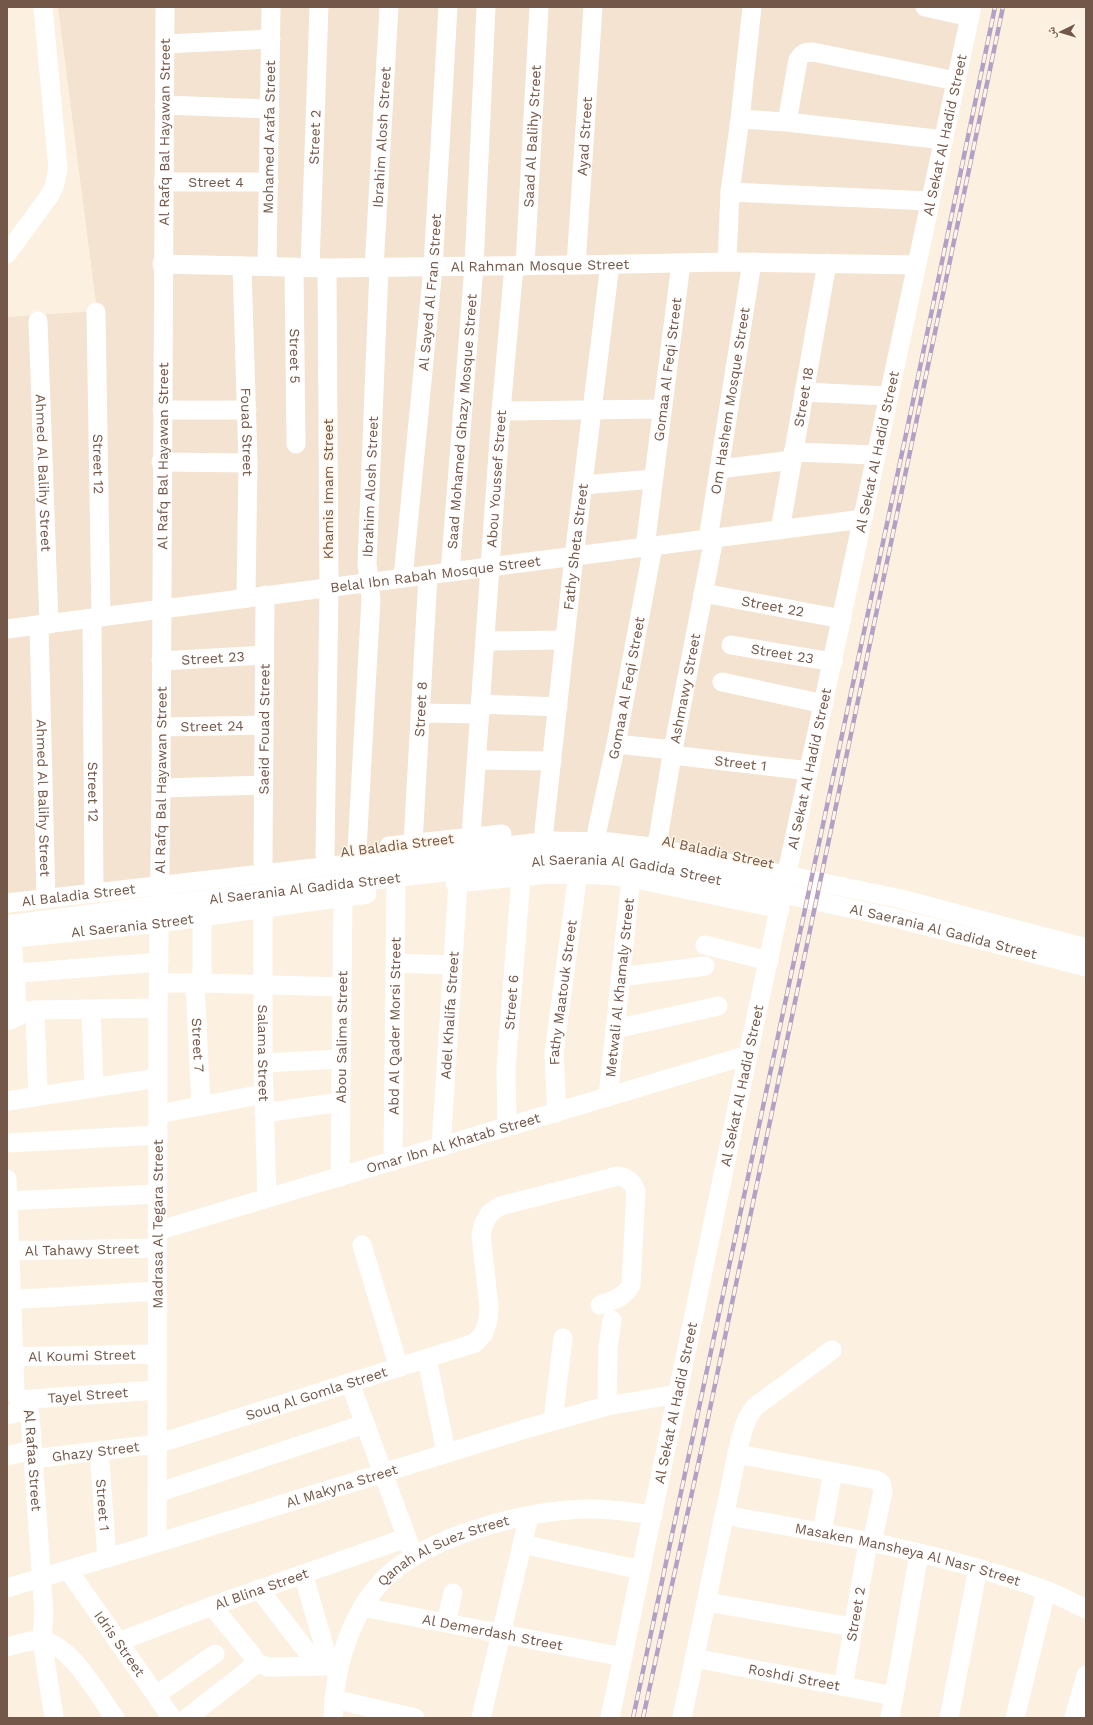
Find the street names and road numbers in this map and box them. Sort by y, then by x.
street label: Al Rafq Bal Hayawan Street [156,38,173,226]
street label: Al Sekat Al Hadid Street [920,53,970,217]
street label: Mohamed Arafa Street [260,60,278,214]
street label: Saad Al Balihy Street [520,64,544,208]
street label: Ibrahim Alosh Street [369,66,394,208]
street label: Ayad Street [574,96,595,176]
street label: Street 2 [306,109,323,165]
street label: Street 4 [188,174,244,190]
street label: Al Sayed Al Fran Street [415,213,444,371]
street label: Al Rahman Mosque Street [451,256,630,275]
street label: Saad Mohamed Ghazy Mosque Street [444,293,480,550]
street label: Gomaa Al Feqi Street [650,296,685,442]
street label: Om Hashem Mosque Street [707,306,753,495]
street label: Street 5 [287,328,303,384]
street label: Al Rafq Bal Hayawan Street [154,362,171,550]
street label: Street 18 [790,366,817,428]
street label: Al Sekat Al Hadid Street [852,370,902,534]
street label: Fouad Street [238,387,256,476]
street label: Ahmed Al Balihy Street [33,394,54,552]
street label: Abou Youssef Street [483,409,509,548]
street label: Ibrahim Alosh Street [359,416,381,558]
street label: Khamis Imam Street [320,419,336,559]
street label: Street 12 [90,434,107,494]
street label: Fathy Sheta Street [560,482,591,611]
street label: Belal Ibn Rabah Mosque Street [329,552,542,595]
street label: Street 22 [740,592,805,620]
street label: Gomaa Al Feqi Street [605,615,648,761]
street label: Ashmawy Street [666,632,703,745]
street label: Street 23 [750,640,815,667]
street label: Street 23 [181,648,245,668]
street label: Saeid Fouad Street [256,663,272,794]
street label: Street 8 [411,681,430,737]
street label: Al Rafq Bal Hayawan Street [152,686,170,874]
street label: Al Sekat Al Hadid Street [784,686,834,851]
street label: Street 24 [180,717,244,735]
street label: Ahmed Al Balihy Street [33,719,53,877]
street label: Street 1 [714,752,767,774]
street label: Street 12 [85,762,101,822]
street label: Al Baladia Street [339,830,455,860]
street label: Al Baladia Street [661,832,776,872]
street label: Al Saerania Al Gadida Street [530,851,723,888]
street label: Al Saerania Al Gadida Street [208,869,401,907]
street label: Al Baladia Street [21,880,136,909]
street label: Metwali Al Khamaly Street [602,897,637,1078]
street label: Al Saerania Al Gadida Street [848,900,1039,962]
street label: Al Saerania Street [70,910,195,940]
street label: Fathy Maatouk Street [546,919,580,1066]
street label: Abd Al Qader Morsi Street [386,937,403,1115]
street label: Adel Khalifa Street [437,951,462,1080]
street label: Abou Salima Street [333,971,350,1103]
street label: Street 6 [501,974,521,1030]
street label: Al Sekat Al Hadid Street [717,1003,767,1168]
street label: Salama Street [255,1005,272,1102]
street label: Street 7 [189,1017,207,1073]
street label: Omar Ibn Al Khatab Street [364,1109,542,1176]
street label: Madrasa Al Tegara Street [149,1139,166,1309]
street label: Al Tahawy Street [25,1240,139,1259]
street label: Al Sekat Al Hadid Street [651,1320,700,1485]
street label: Al Koumi Street [28,1346,136,1365]
street label: Souq Al Gomla Street [243,1363,389,1423]
street label: Tayel Street [47,1384,129,1406]
street label: Al Rafaa Street [21,1407,45,1512]
street label: Ghazy Street [51,1438,140,1465]
street label: Al Makyna Street [284,1461,400,1511]
street label: Street 1 [93,1478,113,1531]
street label: Qanah Al Suez Street [374,1512,511,1589]
street label: Masaken Mansheya Al Nasr Street [794,1520,1023,1589]
street label: Al Blina Street [212,1565,311,1612]
street label: Street 2 [843,1586,868,1643]
street label: Idris Street [91,1608,148,1680]
street label: Al Demerdash Street [421,1611,564,1653]
street label: Roshdi Street [747,1660,842,1694]

